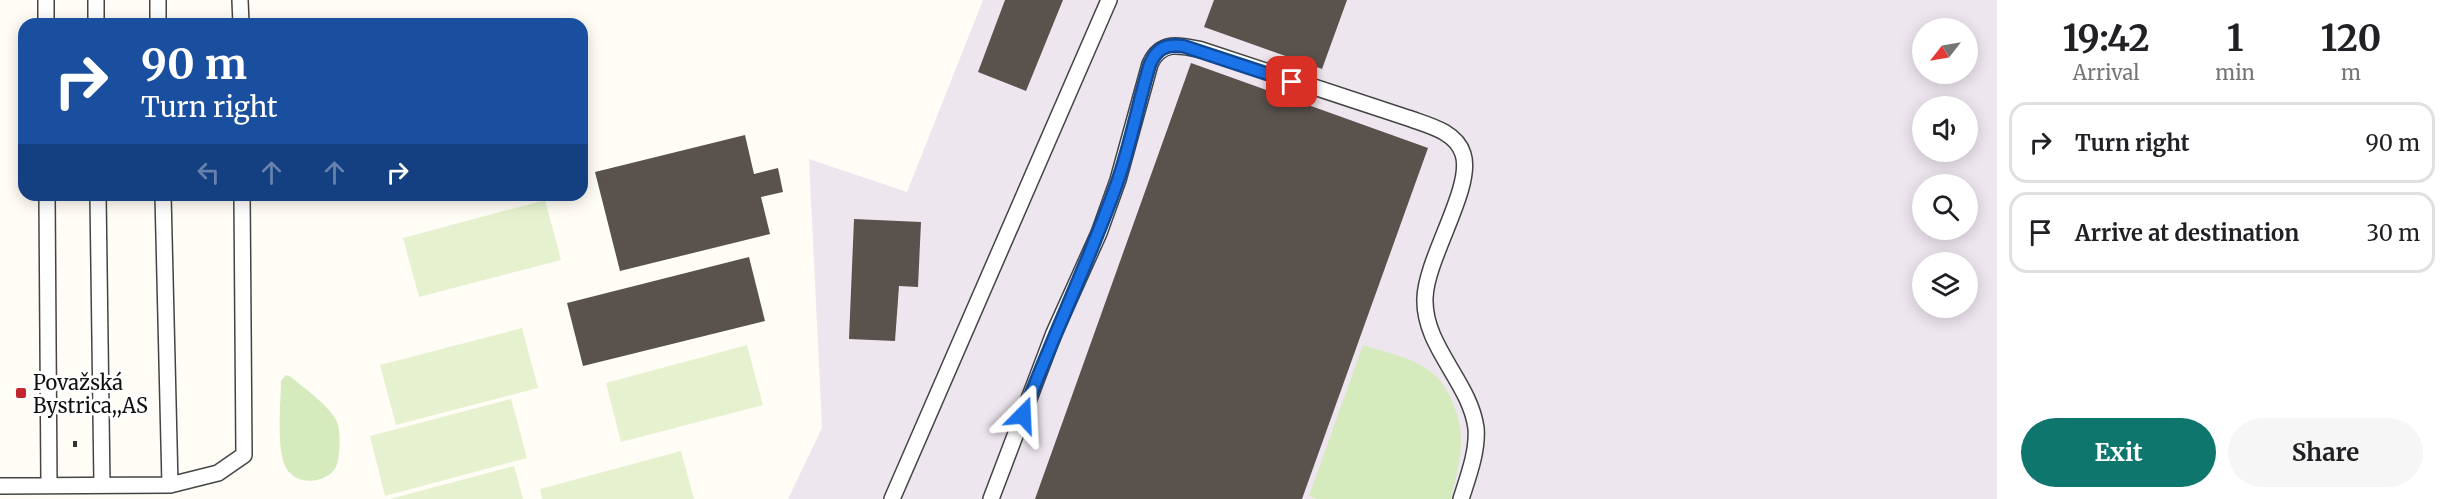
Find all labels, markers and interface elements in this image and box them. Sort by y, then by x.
text: 19:42 [2063,16,2150,61]
text: 1 [2227,16,2243,61]
text: 120 [2320,16,2381,61]
north arrow [1912,18,1978,84]
map controls [1912,18,1978,318]
text: 90 m [141,38,247,90]
icon: right [42,42,120,120]
pin [1266,56,1317,107]
text: Arrival [2073,60,2140,85]
text: min [2215,60,2255,85]
text: m [2341,60,2361,85]
icon: arrive [1275,65,1308,98]
text: Turn right [141,90,278,124]
button: sound [1912,96,1978,162]
icon: right [2024,126,2057,159]
text: Turn right [2075,129,2189,157]
text: 90 m [2365,129,2420,157]
icon: left [192,156,225,189]
icon: ahead [255,156,288,189]
icon: ahead [318,156,351,189]
icon: right [381,156,414,189]
button: search [1912,174,1978,240]
icon: arrive [2024,216,2057,249]
text: Arrive at destination [2075,219,2299,247]
text: 30 m [2366,219,2420,247]
button: layers [1912,252,1978,318]
place label: Považská Bystrica,,AS [33,370,148,418]
position arrow [991,383,1055,447]
marker: Považská Bystrica,,AS [14,386,28,400]
button: Exit [2021,418,2216,487]
button: Share [2228,418,2423,487]

